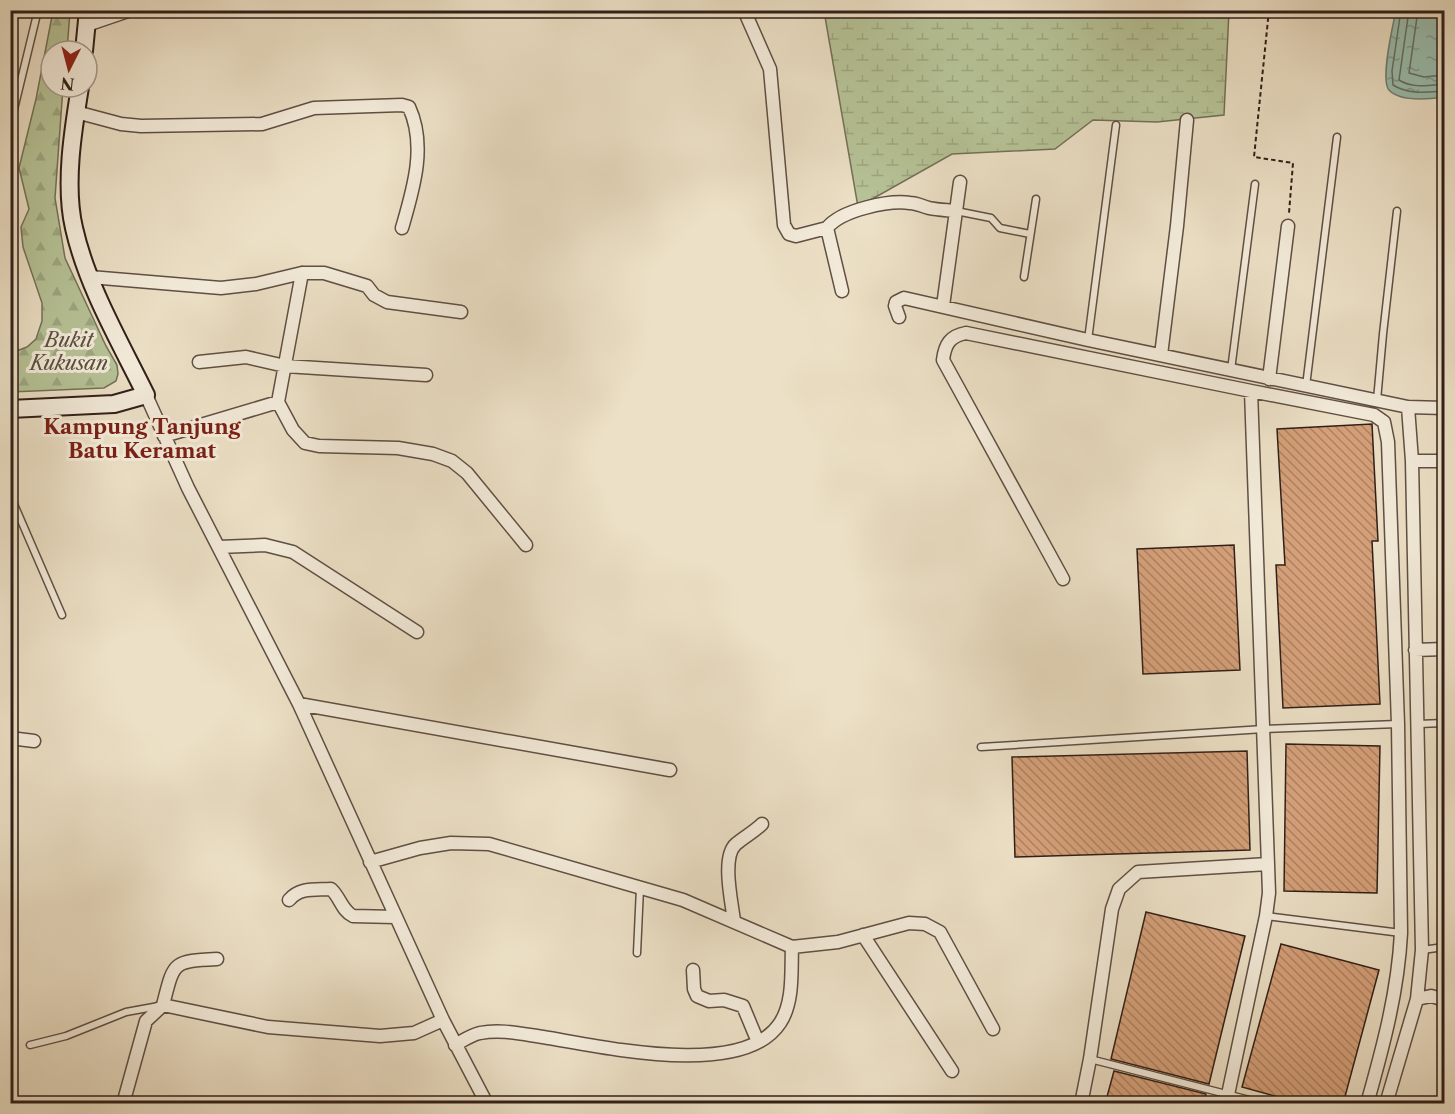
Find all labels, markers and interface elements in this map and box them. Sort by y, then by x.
north arrow [39,39,99,99]
text: N [59,73,75,95]
park label: Bukit Kukusan [28,328,108,375]
district label: Kampung Tanjung Batu Keramat [43,414,242,463]

